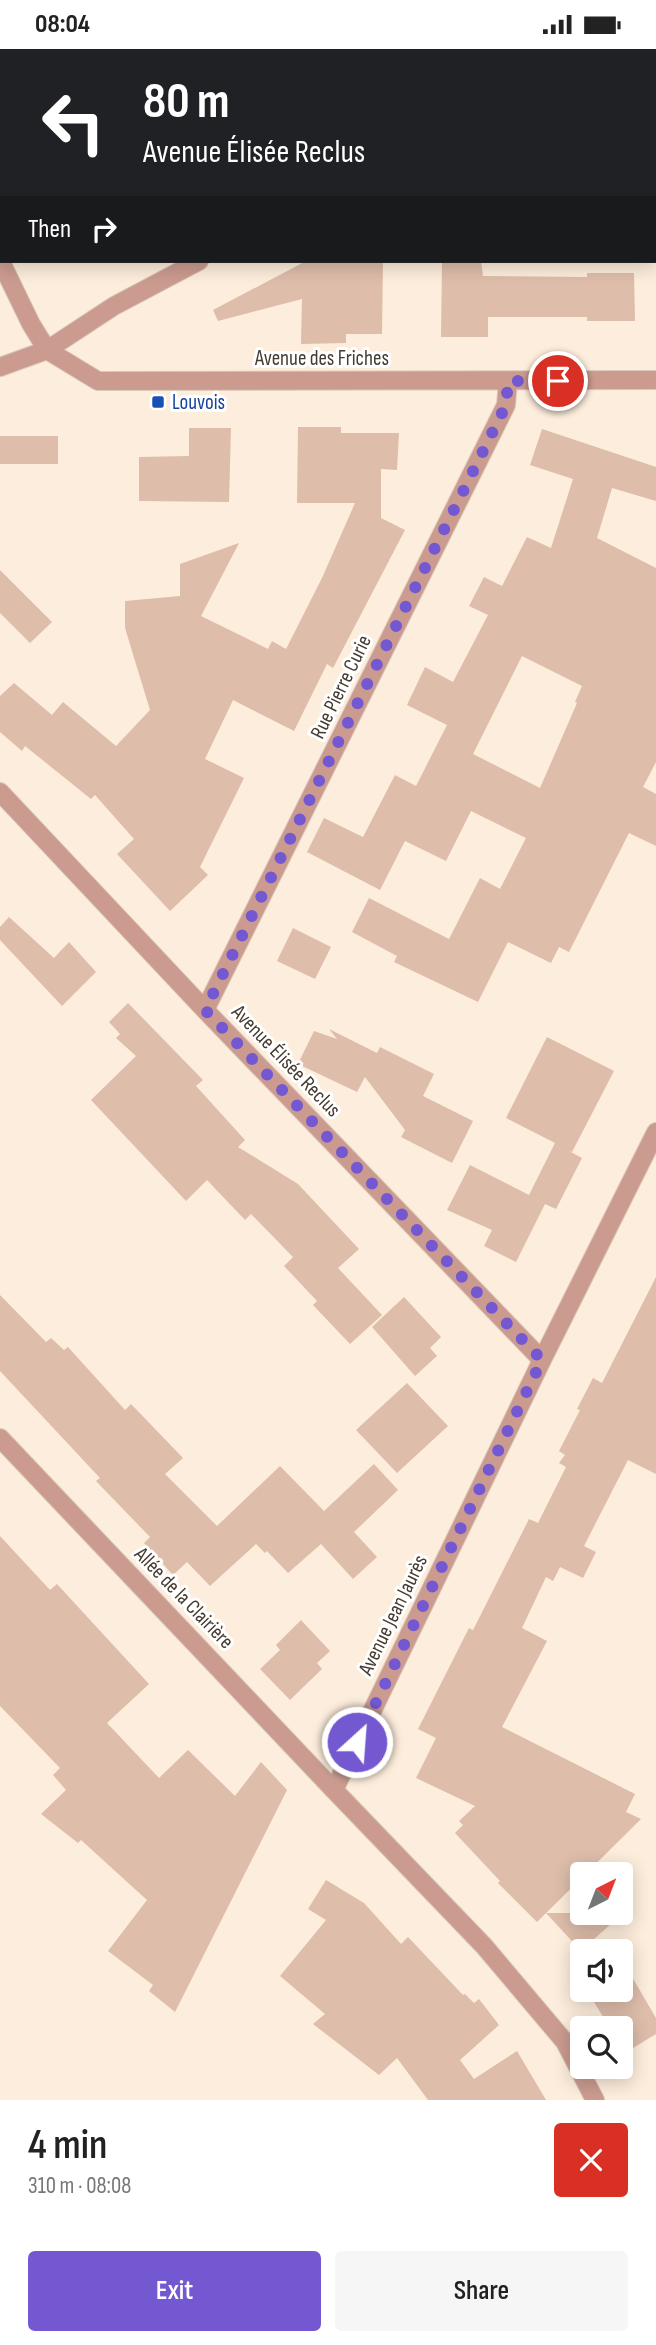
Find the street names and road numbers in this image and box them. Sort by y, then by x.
street label: Avenue des Friches [254,346,389,371]
street label: Rue Pierre Curie [305,631,377,743]
street label: Avenue Élisée Reclus [226,999,346,1122]
street label: Allée de la Clairière [129,1541,239,1654]
street label: Avenue Jean Jaurès [353,1551,433,1680]

